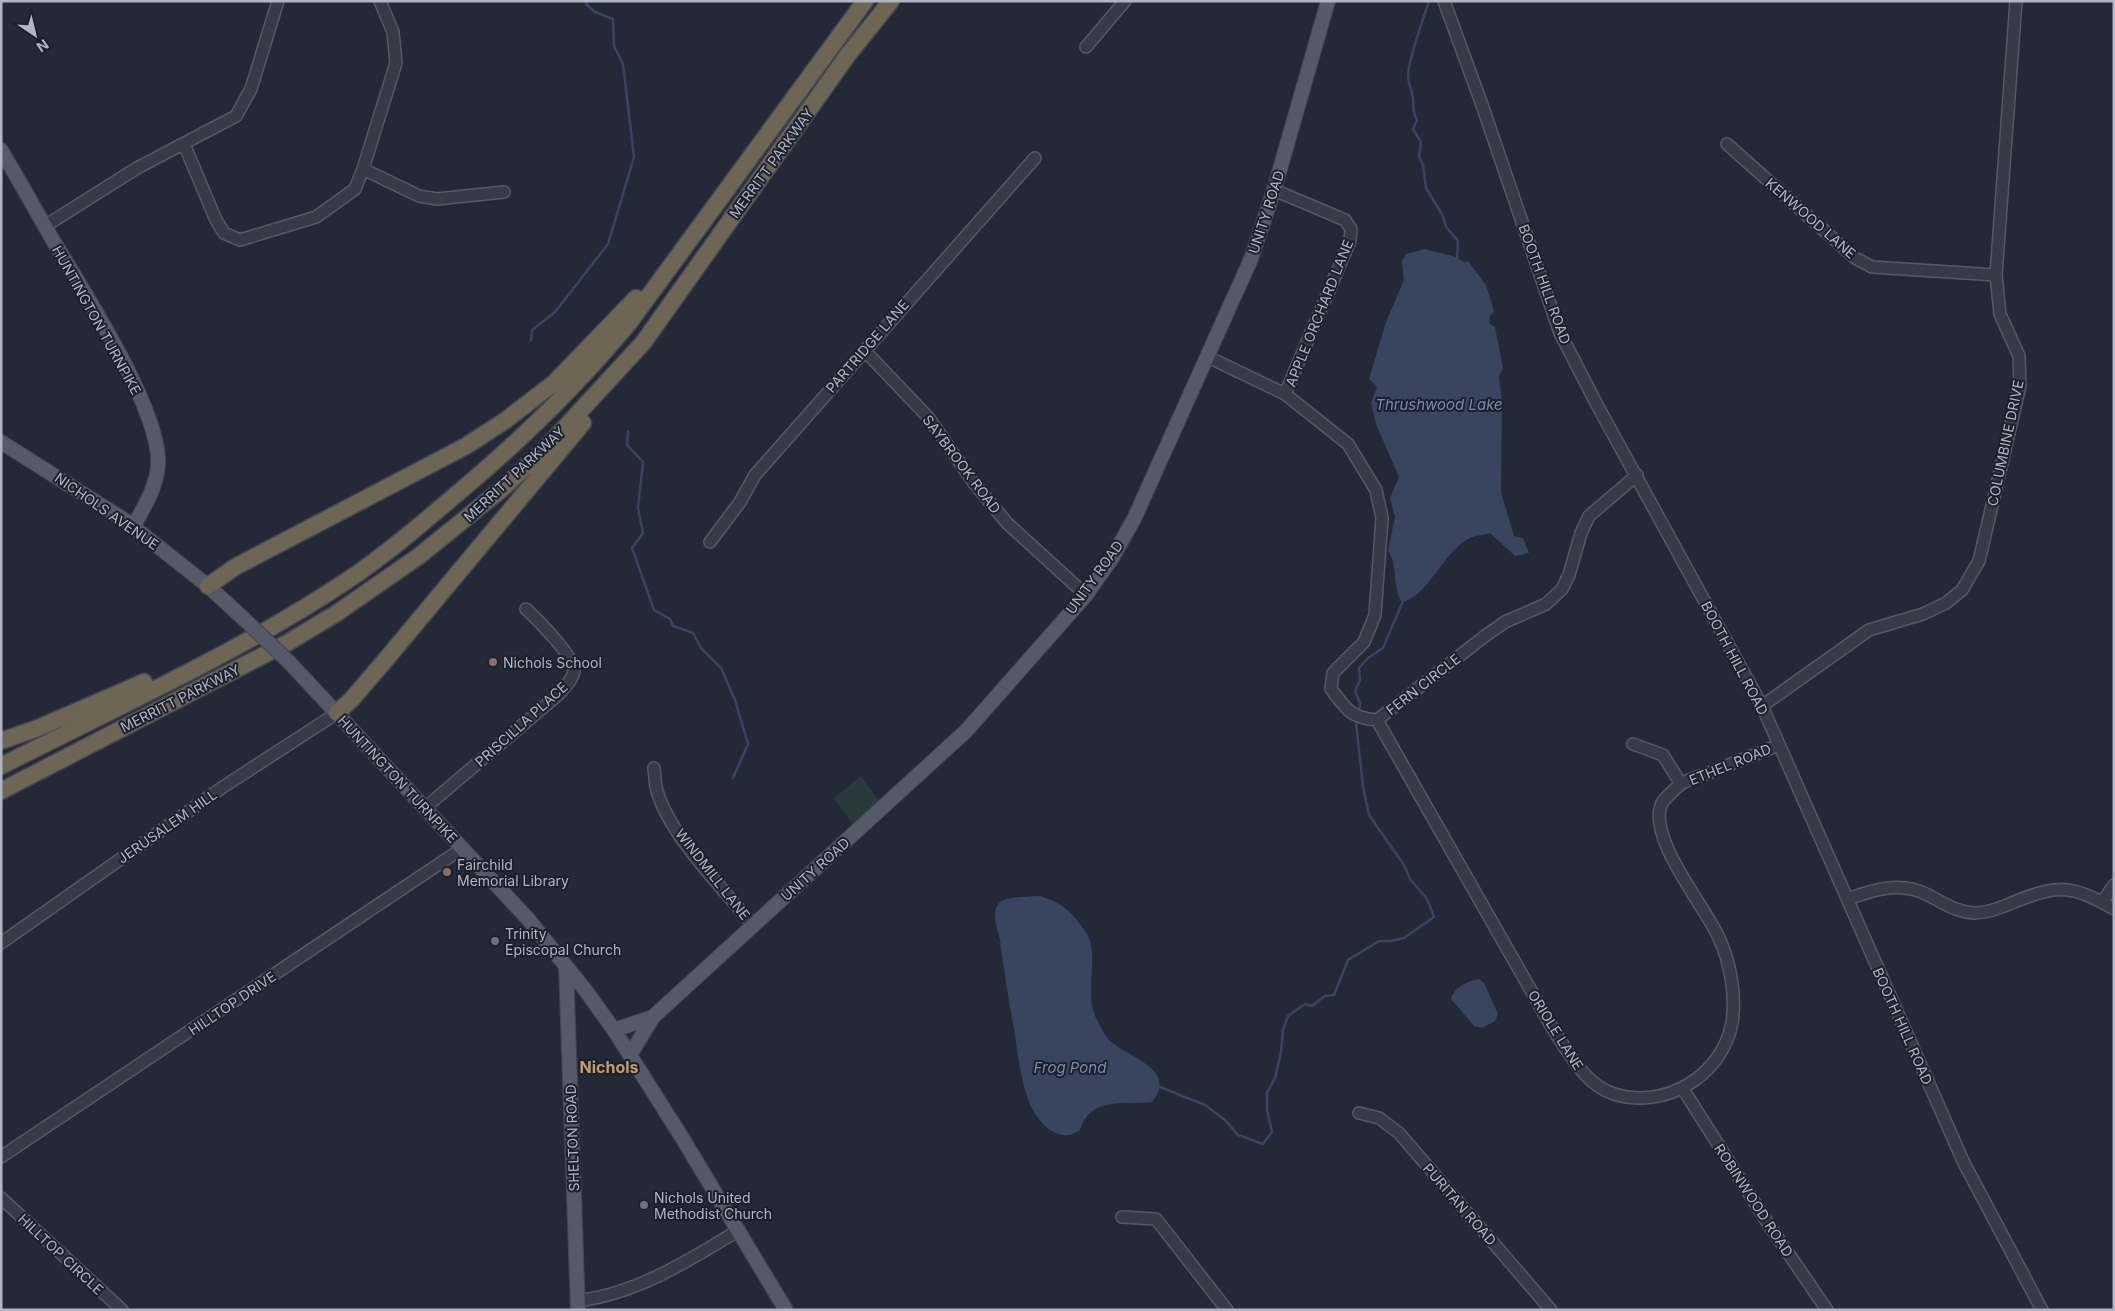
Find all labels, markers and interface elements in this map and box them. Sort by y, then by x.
north arrow [10,10,60,60]
text: N [33,36,52,56]
street label: MERRITT PARKWAY [725,104,817,221]
street label: UNITY ROAD [1245,168,1287,256]
street label: KENWOOD LANE [1762,174,1860,262]
street label: BOOTH HILL ROAD [1515,222,1575,346]
street label: APPLE ORCHARD LANE [1282,237,1356,389]
street label: HUNTINGTON TURNPIKE [49,242,145,398]
street label: PARTRIDGE LANE [822,296,912,396]
street label: COLUMBINE DRIVE [1983,378,2027,508]
water label: Thrushwood Lake [1375,395,1503,414]
street label: SAYBROOK ROAD [919,411,1005,517]
street label: MERRITT PARKWAY [460,422,568,525]
street label: NICHOLS AVENUE [52,469,162,553]
street label: UNITY ROAD [1062,537,1126,617]
street label: BOOTH HILL ROAD [1698,598,1772,718]
street label: FERN CIRCLE [1382,650,1464,718]
place label: Nichols School [503,654,602,671]
marker: Nichols School [487,656,499,668]
street label: MERRITT PARKWAY [117,660,243,736]
street label: PRISCILLA PLACE [471,678,571,770]
street label: HUNTINGTON TURNPIKE [334,712,462,846]
street label: ETHEL ROAD [1686,740,1774,788]
street label: JERUSALEM HILL [114,785,220,867]
street label: WINDMILL LANE [672,825,754,923]
street label: UNITY ROAD [777,834,853,904]
place label: Fairchild Memorial Library [457,856,569,889]
marker: Fairchild Memorial Library [441,866,453,878]
place label: Trinity Episcopal Church [505,925,621,958]
marker: Trinity Episcopal Church [489,935,501,947]
street label: BOOTH HILL ROAD [1870,965,1936,1087]
street label: HILLTOP DRIVE [185,967,279,1039]
street label: ORIOLE LANE [1525,987,1587,1073]
district label: Nichols [579,1057,639,1077]
water label: Frog Pond [1034,1058,1107,1077]
street label: SHELTON ROAD [562,1084,582,1192]
street label: ROBINWOOD ROAD [1711,1140,1797,1260]
street label: PURITAN ROAD [1420,1160,1500,1248]
place label: Nichols United Methodist Church [654,1189,772,1222]
marker: Nichols United Methodist Church [638,1199,650,1211]
street label: HILLTOP CIRCLE [15,1210,107,1298]

